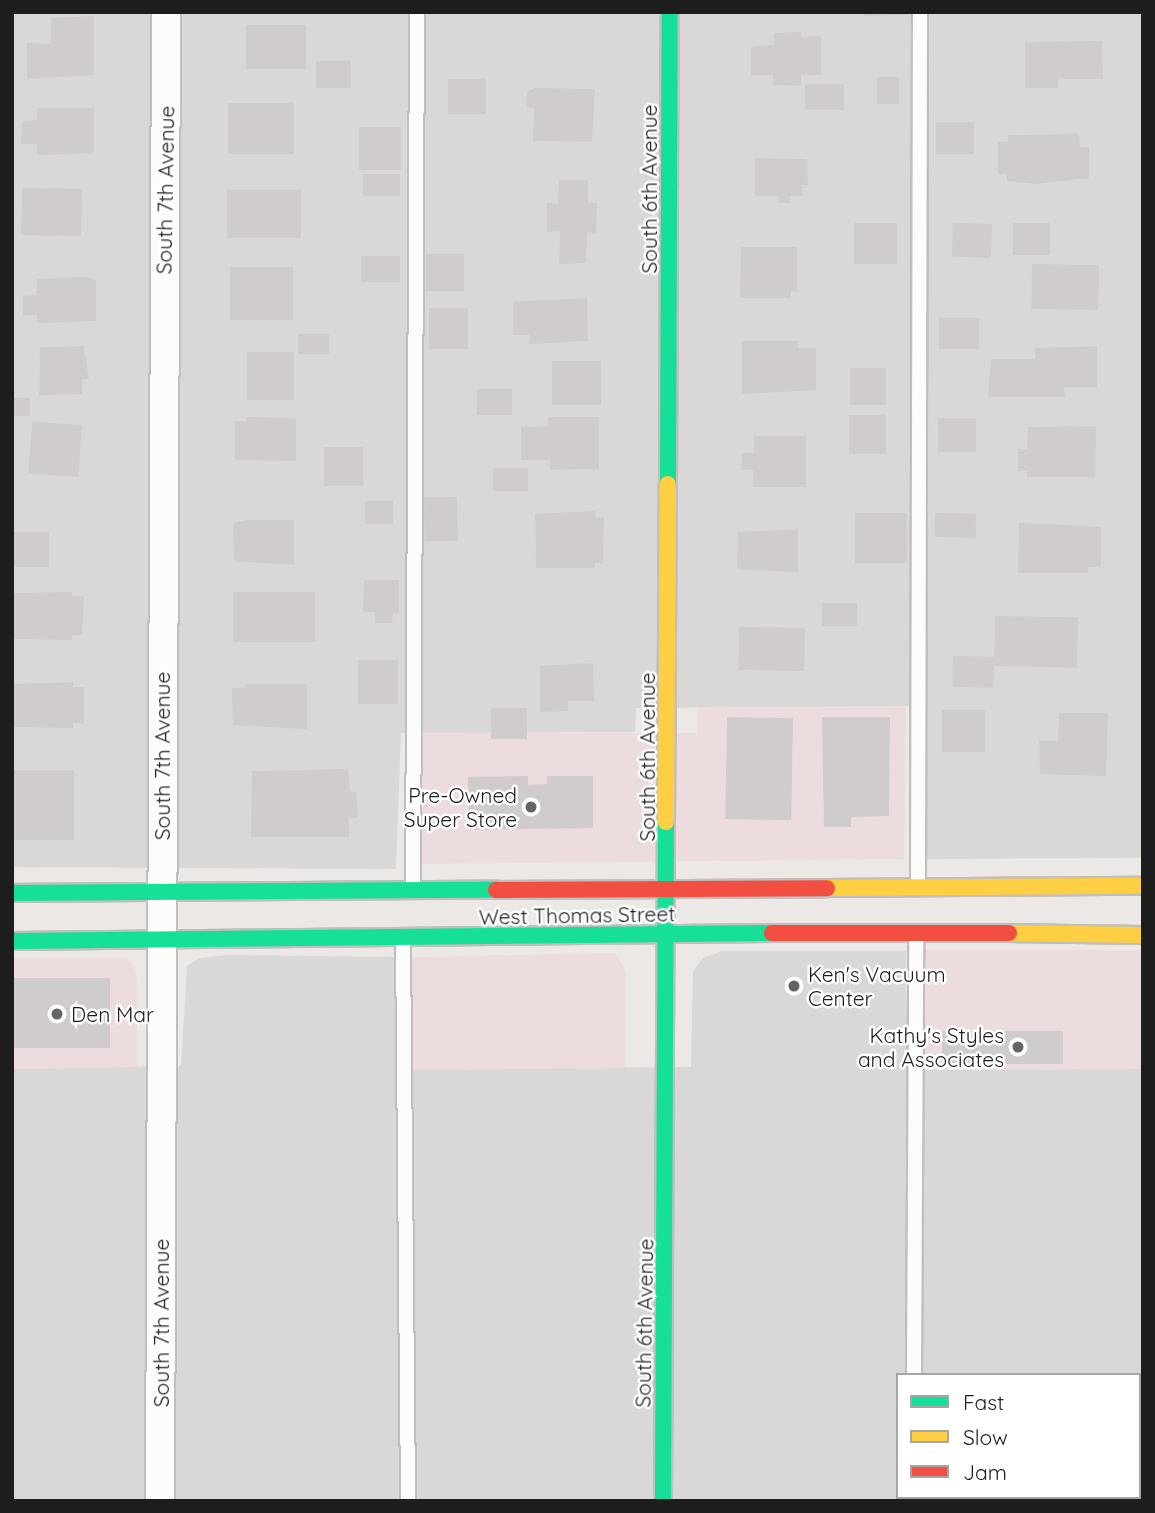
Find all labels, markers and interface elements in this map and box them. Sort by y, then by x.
street label: South 6th Avenue [636,104,662,274]
street label: South 7th Avenue [151,105,179,275]
street label: South 7th Avenue [149,672,175,840]
street label: South 6th Avenue [634,672,660,842]
place label: Pre-Owned Super Store [404,782,517,832]
marker: Pre-Owned Super Store [523,799,539,815]
street label: West Thomas Street [478,901,676,929]
place label: Ken's Vacuum Center [808,961,946,1011]
marker: Ken's Vacuum Center [786,978,802,994]
place label: Den Mar [71,1001,154,1027]
marker: Den Mar [49,1006,65,1022]
place label: Kathy's Styles and Associates [858,1022,1004,1072]
marker: Kathy's Styles and Associates [1010,1039,1026,1055]
street label: South 6th Avenue [630,1238,658,1408]
street label: South 7th Avenue [148,1239,174,1407]
legend [896,1373,1141,1499]
text: Fast [963,1389,1004,1415]
text: Slow [963,1424,1008,1450]
text: Jam [963,1459,1007,1485]

